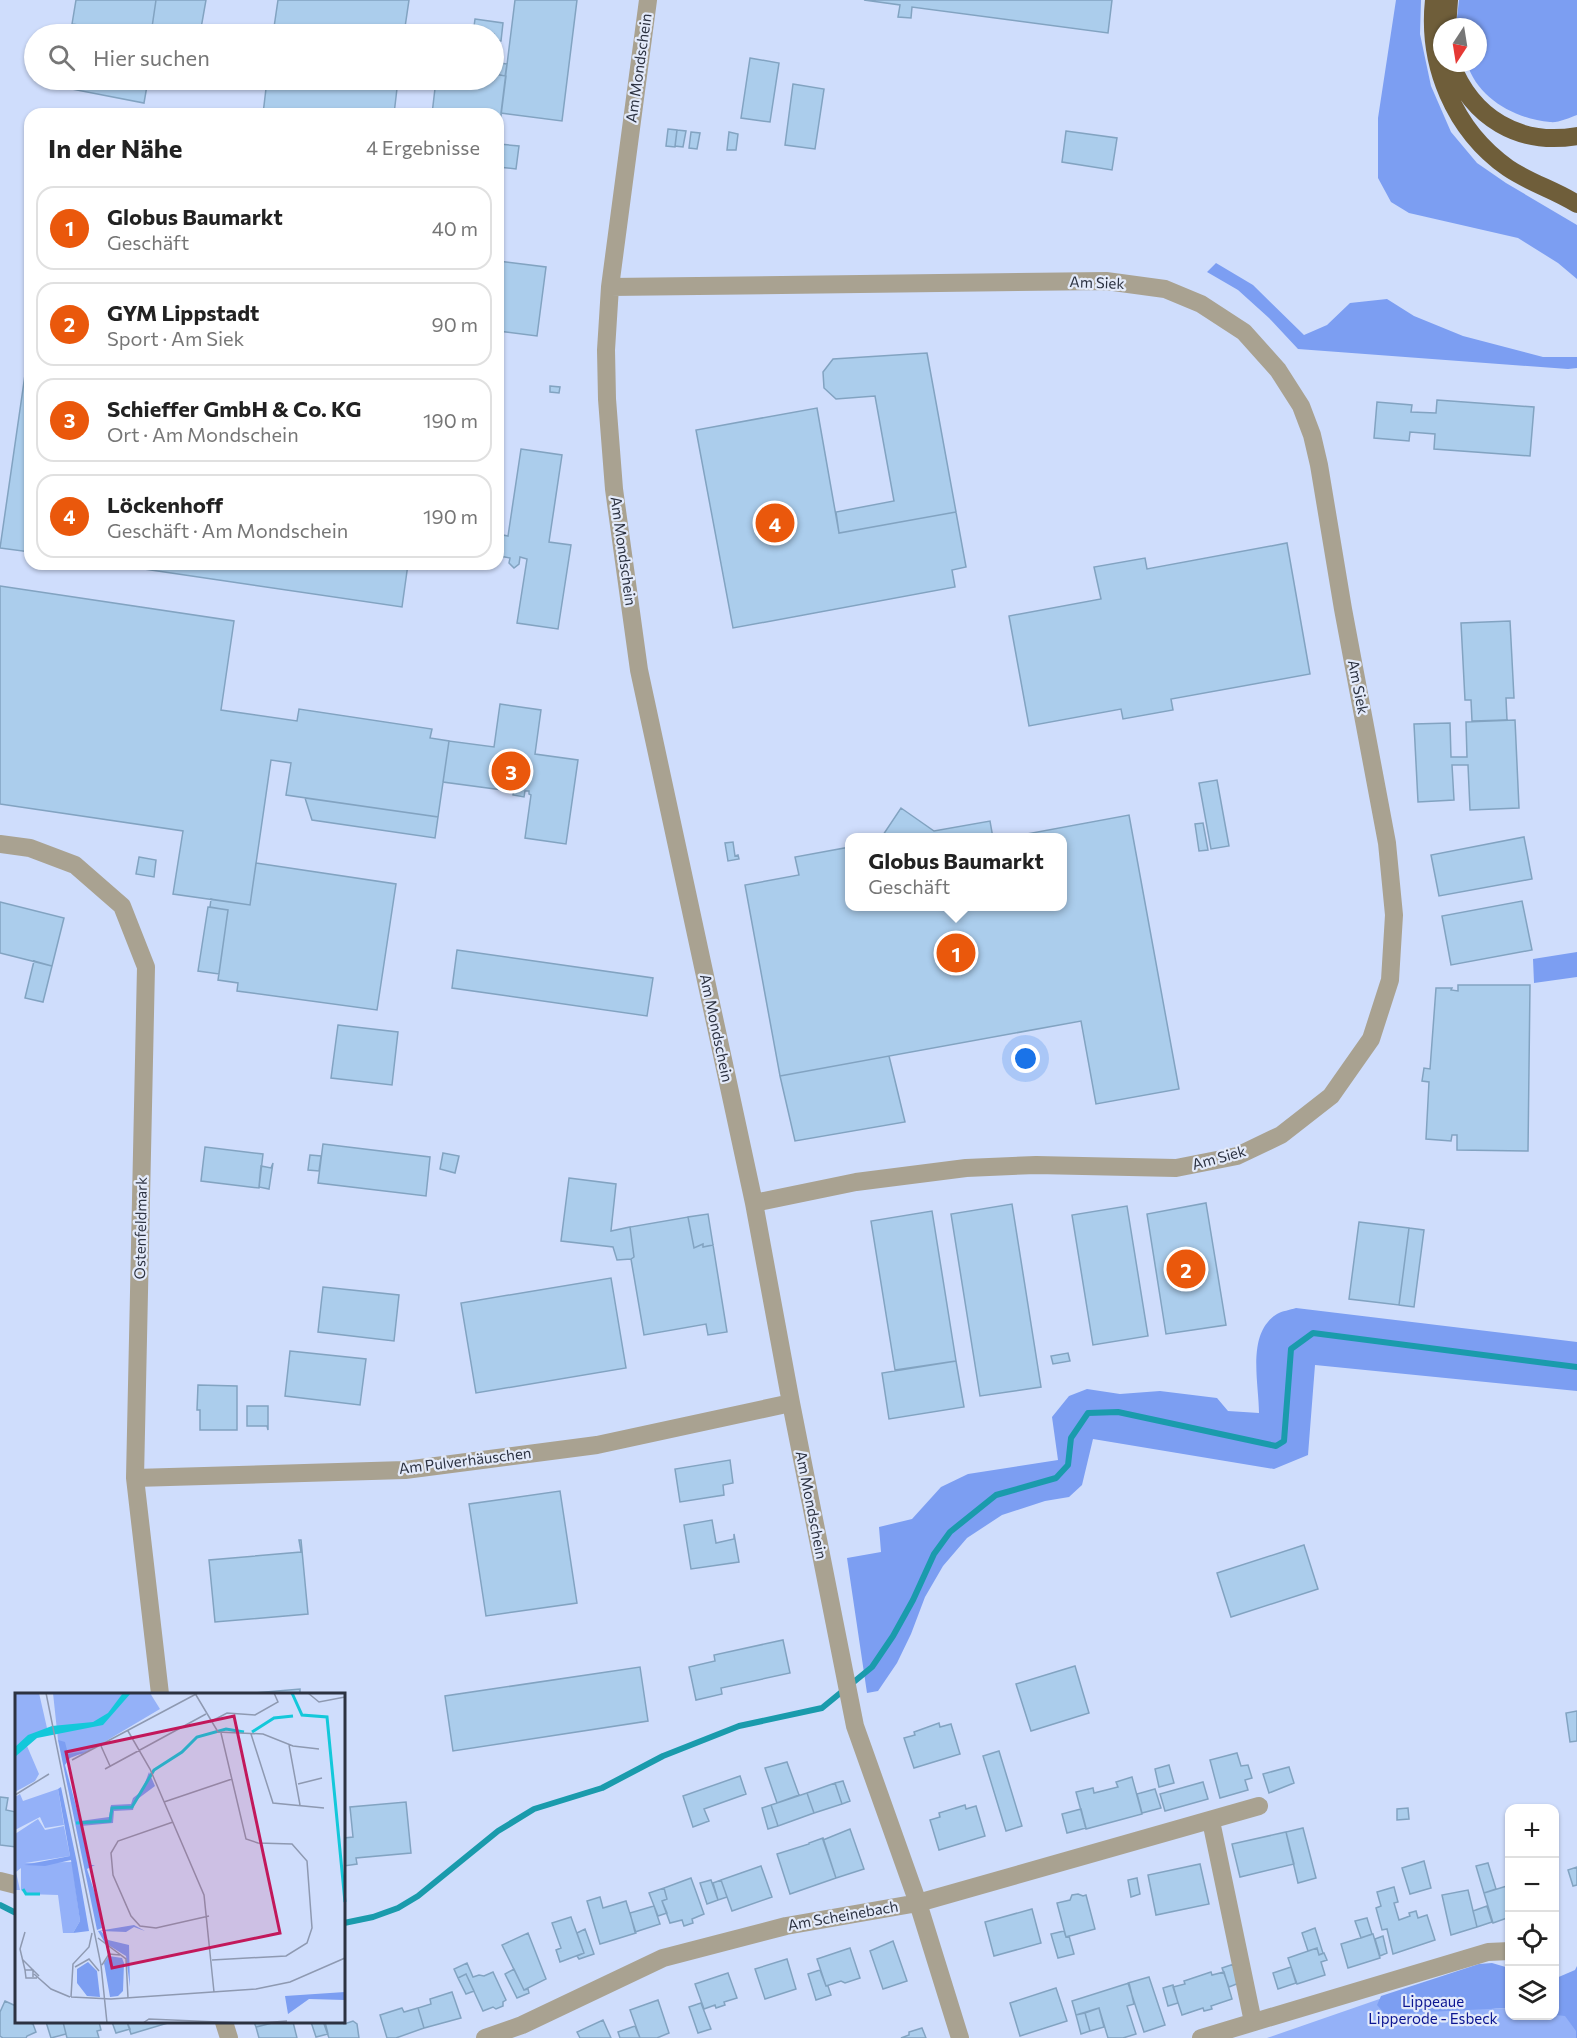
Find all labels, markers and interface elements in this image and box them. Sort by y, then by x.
street label: Am Mondschein [621,12,655,124]
north arrow [1433,18,1487,72]
search box [24,24,504,90]
icon: search [45,41,78,74]
text: Hier suchen [93,44,210,71]
text: In der Nähe [48,132,183,163]
text: 4 Ergebnisse [366,135,480,159]
text: Globus Baumarkt [107,203,283,230]
text: 1 [65,216,74,240]
text: 40 m [432,216,478,240]
text: Geschäft [107,230,189,254]
street label: Am Siek [1069,272,1125,292]
text: GYM Lippstadt [107,299,259,326]
text: 2 [64,312,75,336]
text: 90 m [432,312,478,336]
text: Sport · Am Siek [107,326,244,350]
text: Schieffer GmbH & Co. KG [107,395,361,422]
text: 3 [64,408,75,432]
text: 190 m [423,408,478,432]
text: Ort · Am Mondschein [107,422,299,446]
text: Löckenhoff [107,491,223,518]
street label: Am Mondschein [607,495,641,607]
pin: 4 [756,500,794,546]
text: 4 [63,504,76,528]
text: 190 m [423,504,478,528]
text: Geschäft · Am Mondschein [107,518,348,542]
street label: Am Siek [1345,658,1373,716]
pin: 3 [492,748,530,794]
popup [845,833,1067,911]
text: Globus Baumarkt [868,847,1044,874]
text: Geschäft [868,874,950,898]
pin: 1 [936,930,976,976]
street label: Am Mondschein [697,972,737,1083]
your location [1011,1044,1040,1073]
street label: Am Siek [1190,1141,1248,1173]
street label: Ostenfeldmark [130,1177,150,1279]
pin: 2 [1166,1246,1206,1292]
street label: Am Pulverhäuschen [398,1443,532,1477]
street label: Am Mondschein [793,1449,831,1561]
inset map [15,1693,345,2023]
map controls [1505,1804,1559,2020]
button: + [1505,1804,1559,1858]
button: − [1505,1858,1559,1912]
street label: Am Scheinebach [786,1896,900,1934]
button: locate [1505,1912,1559,1966]
button: layers [1505,1966,1559,2020]
park label: Lippeaue Lipperode - Esbeck [1368,1992,1498,2027]

